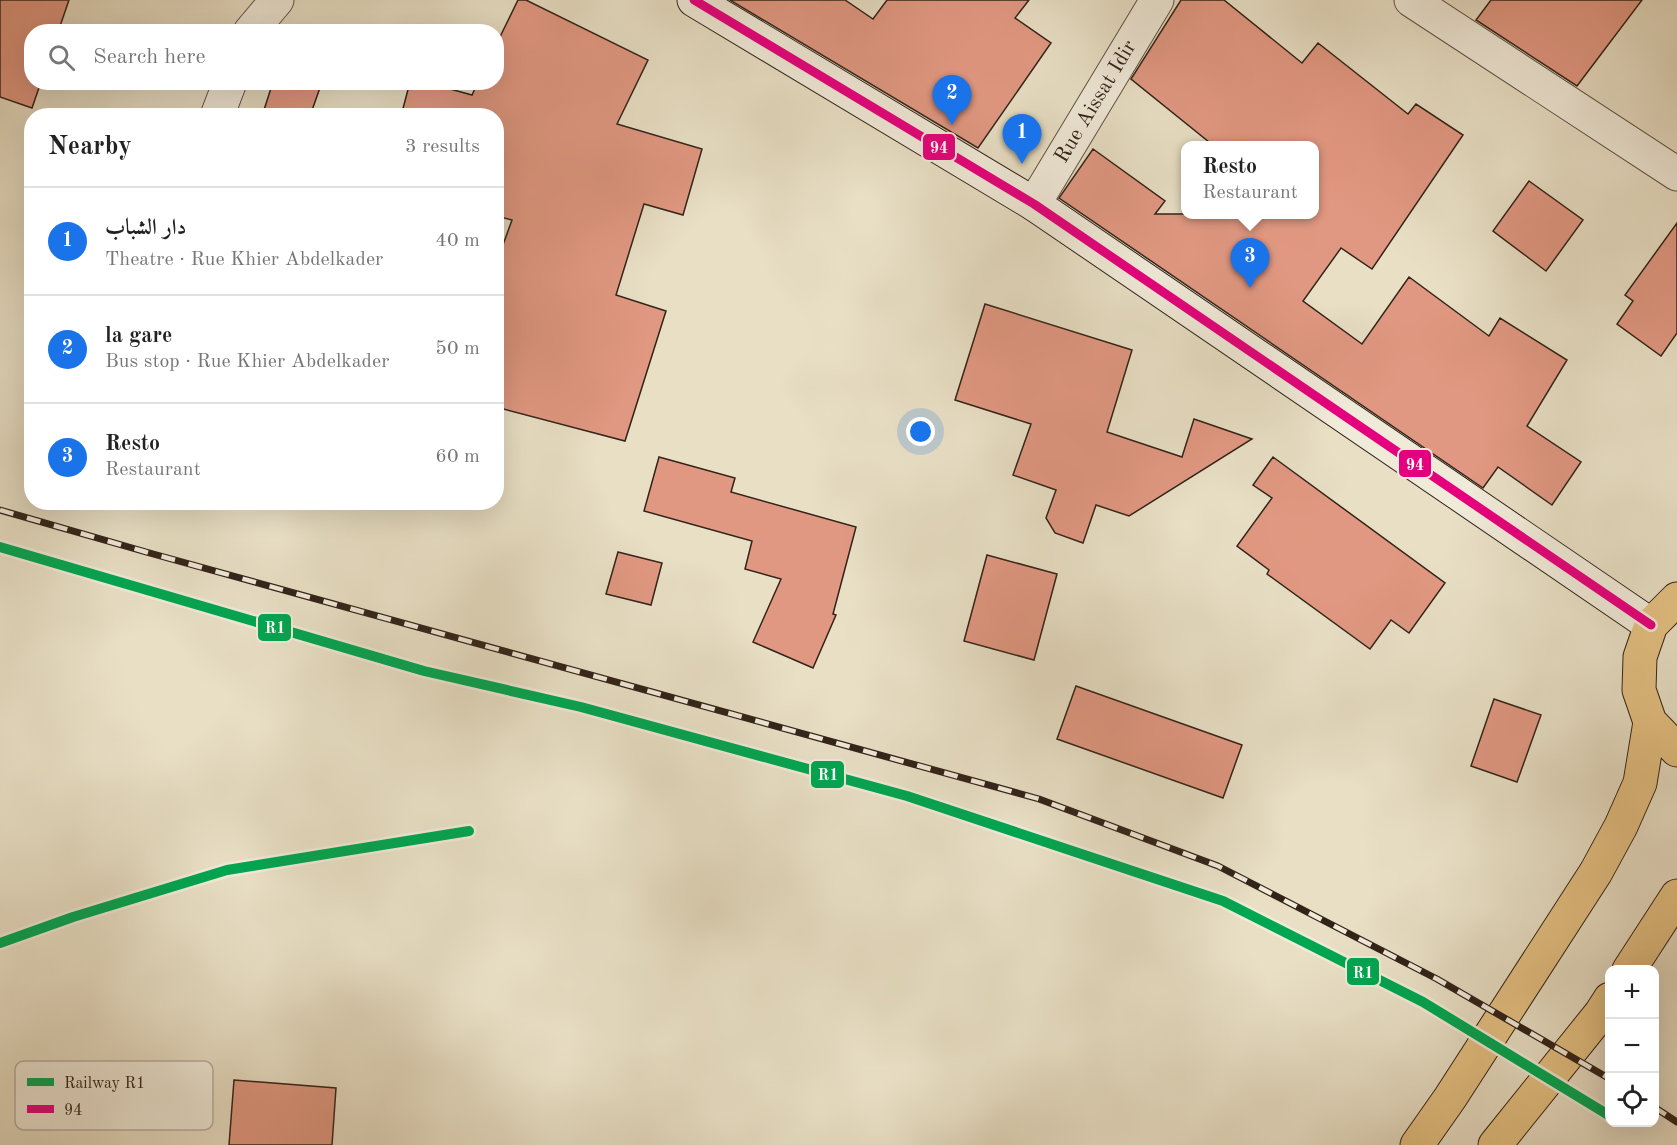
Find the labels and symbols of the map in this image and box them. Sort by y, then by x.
street label: Rue Aissat Idir [1051,37,1141,167]
pin: 2 [932,76,972,125]
pin: 1 [1002,114,1042,164]
line badge: 94 [922,133,956,161]
text: 94 [930,141,948,157]
pin: 3 [1230,238,1270,288]
your location [906,417,935,446]
line badge: 94 [1398,449,1432,478]
text: 94 [1406,458,1424,474]
line badge: R1 [257,613,292,642]
text: R1 [265,621,285,637]
line badge: R1 [810,760,845,789]
text: R1 [818,768,838,784]
line badge: R1 [1346,957,1380,986]
text: R1 [1353,966,1373,982]
legend [15,1061,213,1130]
text: Railway R1 [64,1076,145,1092]
text: 94 [64,1103,83,1119]

